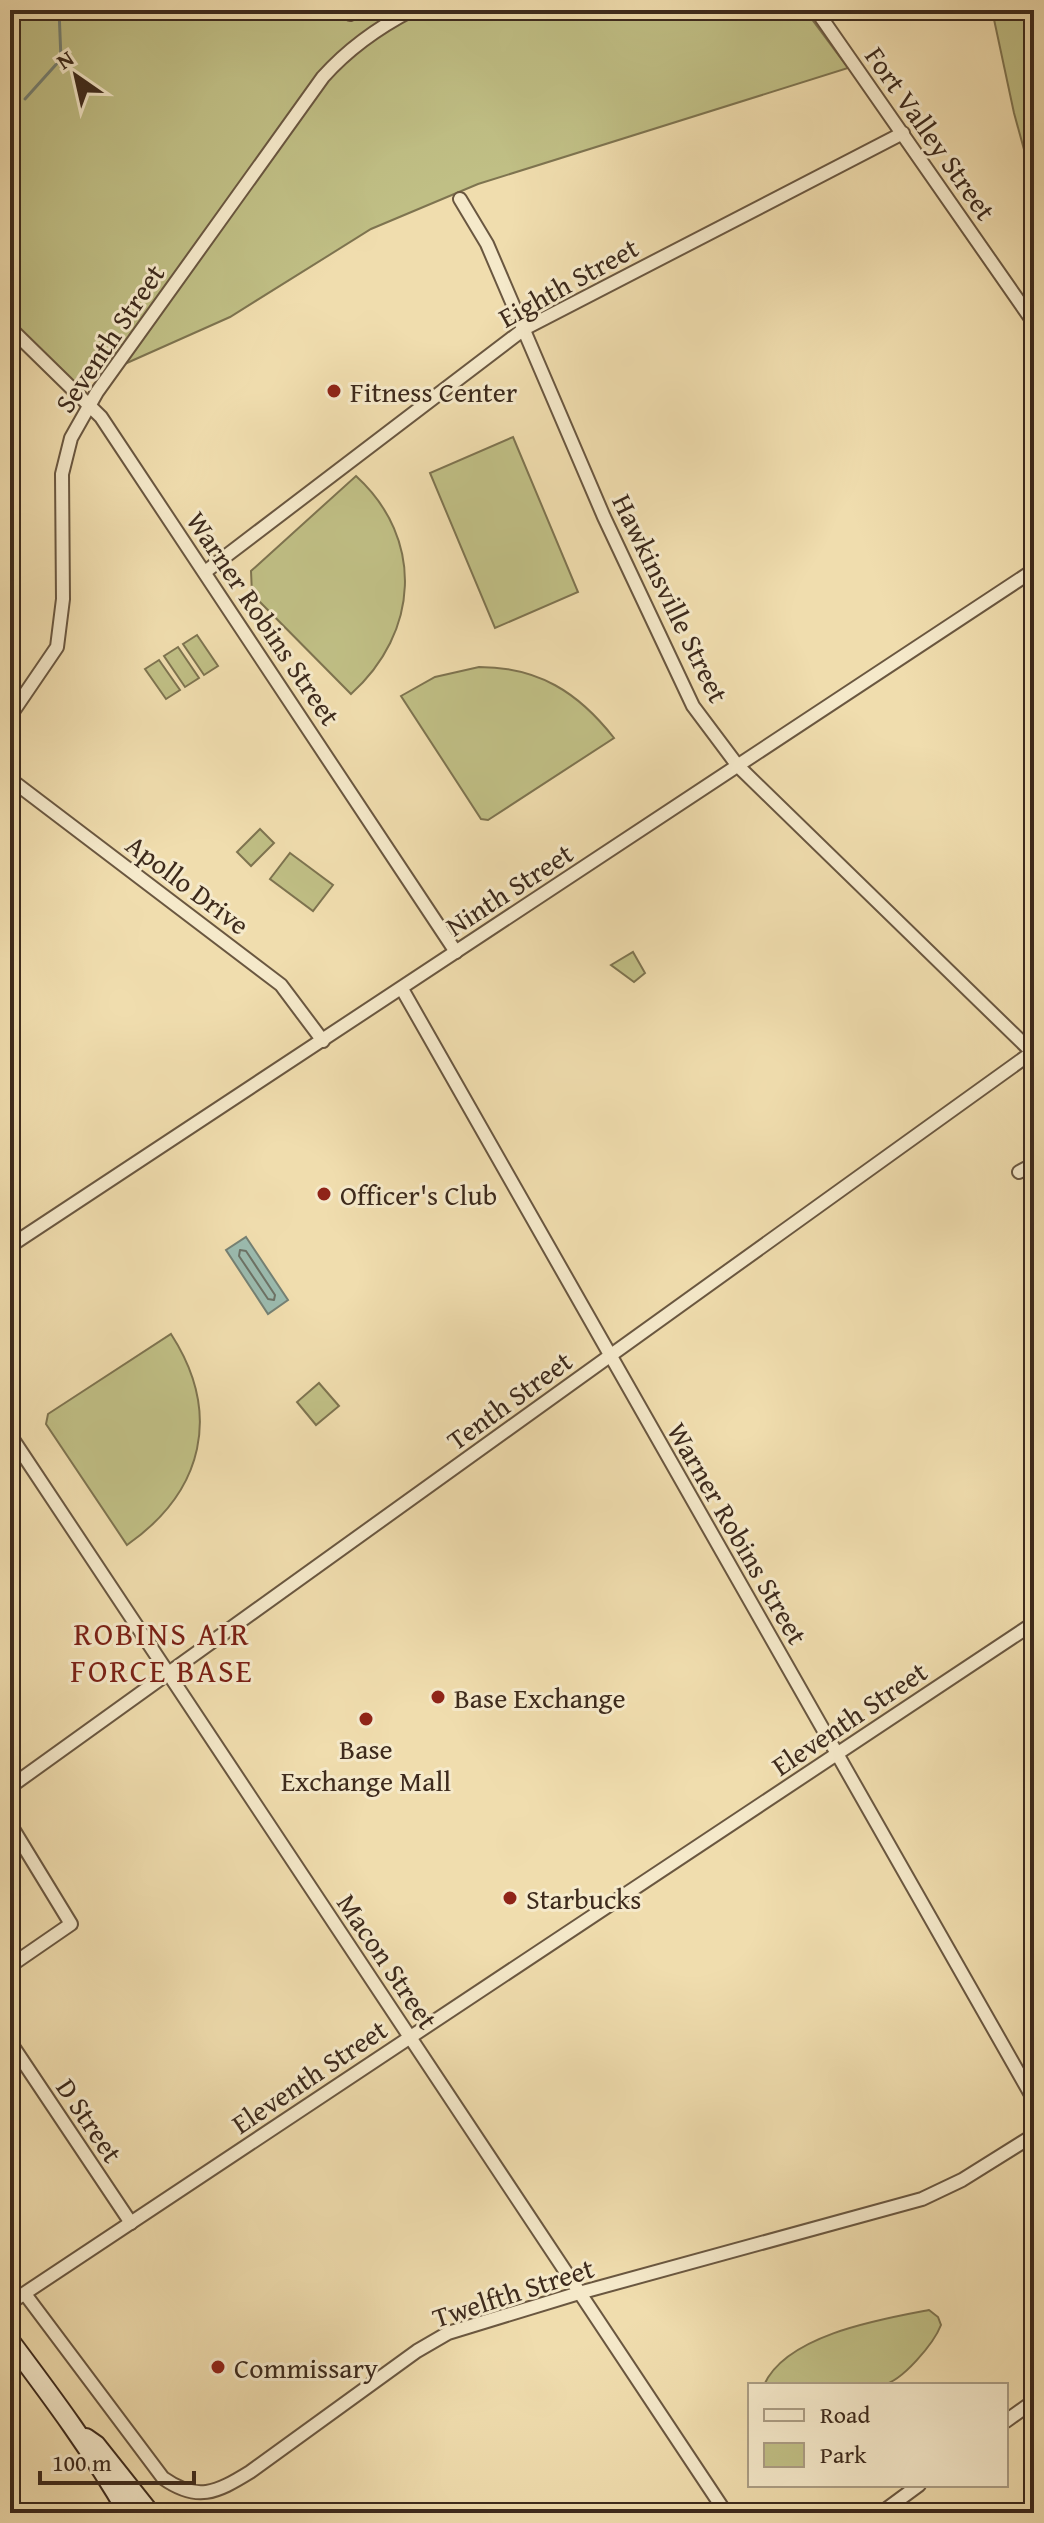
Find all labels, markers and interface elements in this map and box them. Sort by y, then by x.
north arrow [36,36,116,116]
street label: Fort Valley Street [856,38,1006,228]
text: N [50,42,80,77]
street label: Eighth Street [491,227,646,337]
street label: Seventh Street [44,255,174,421]
place label: Fitness Center [350,371,518,412]
marker: Fitness Center [325,382,343,400]
street label: Hawkinsville Street [603,487,739,709]
street label: Warner Robins Street [177,503,351,733]
street label: Apollo Drive [118,824,258,944]
street label: Ninth Street [437,832,581,946]
place label: Officer's Club [340,1174,497,1215]
marker: Officer's Club [315,1185,333,1203]
street label: Tenth Street [438,1340,580,1460]
street label: Warner Robins Street [658,1414,818,1652]
district label: ROBINS AIR FORCE BASE [70,1610,254,1694]
street label: Eleventh Street [763,1651,935,1785]
place label: Base Exchange [454,1677,626,1718]
marker: Base Exchange [429,1688,447,1706]
marker: Base Exchange Mall [357,1710,375,1728]
place label: Base Exchange Mall [281,1728,451,1801]
place label: Starbucks [526,1878,641,1919]
street label: Macon Street [327,1885,449,2037]
marker: Starbucks [501,1889,519,1907]
street label: Eleventh Street [223,2009,395,2143]
street label: D Street [47,2070,133,2171]
street label: Twelfth Street [427,2247,599,2337]
place label: Commissary [234,2347,378,2388]
marker: Commissary [209,2358,227,2376]
legend [748,2383,1008,2487]
text: Road [820,2397,870,2432]
scale bar [40,2435,194,2485]
text: Park [820,2437,867,2472]
text: 100 m [52,2445,112,2480]

